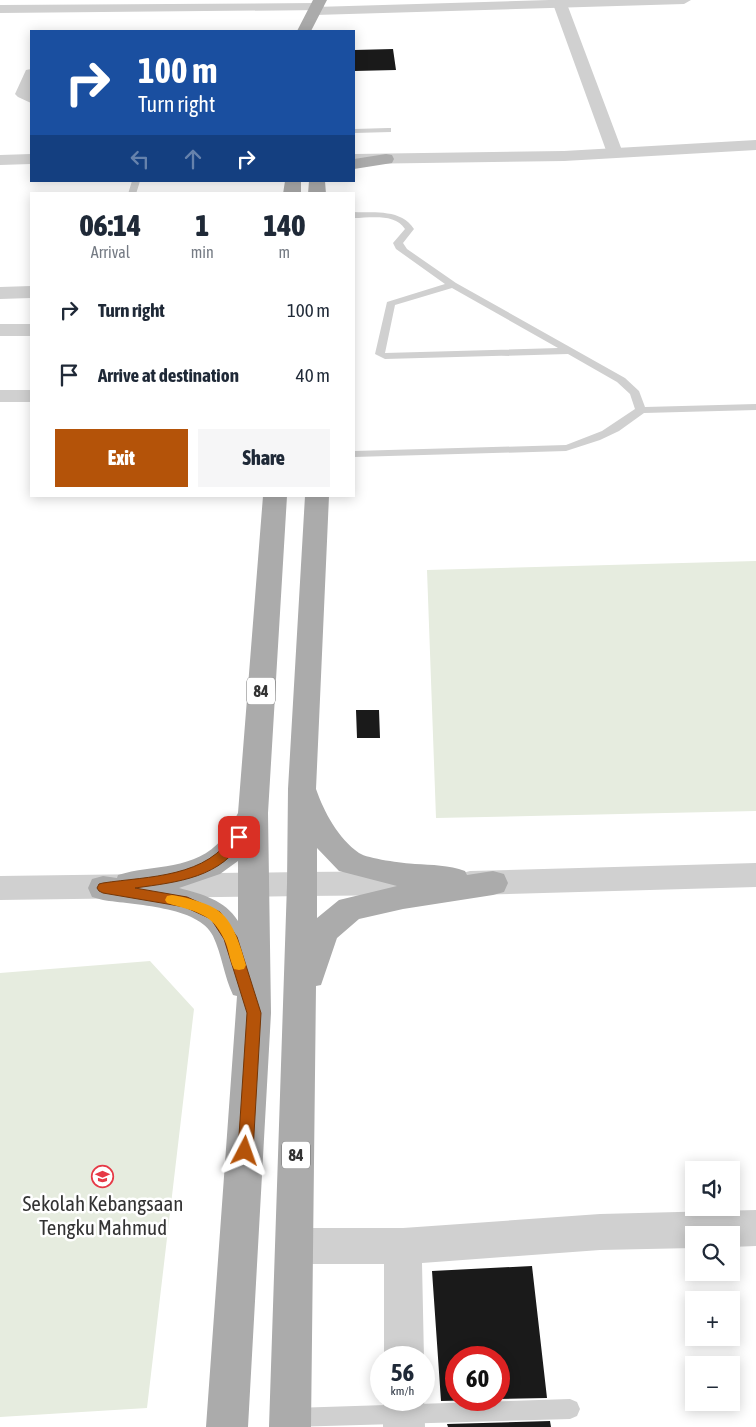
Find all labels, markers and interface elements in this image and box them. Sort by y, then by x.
icon: right [55,50,120,115]
text: 100 m [138,50,217,90]
text: Turn right [138,91,215,117]
icon: left [126,145,154,173]
icon: ahead [179,145,207,173]
icon: right [232,145,260,173]
text: 06:14 [79,208,141,242]
text: 1 [195,208,209,242]
text: 140 [263,208,305,242]
text: Arrival [91,243,130,261]
text: min [191,243,214,261]
text: m [279,243,290,261]
icon: right [55,296,83,324]
text: Turn right [98,299,165,321]
text: 100 m [287,299,330,321]
icon: arrive [55,361,83,389]
text: Arrive at destination [98,364,239,386]
text: 40 m [296,364,330,386]
button: Exit [55,429,188,487]
button: Share [198,429,330,487]
road number: 84 [247,678,275,704]
pin [218,816,260,858]
icon: arrive [225,823,253,851]
position arrow [218,1124,270,1176]
road number: 84 [282,1142,310,1168]
map controls [685,1161,740,1411]
button: sound [685,1161,740,1216]
school or university icon: Sekolah Kebangsaan Tengku Mahmud [91,1164,115,1188]
place label: Sekolah Kebangsaan Tengku Mahmud [23,1191,183,1239]
button: search [685,1226,740,1281]
button: + [685,1291,740,1346]
speed limit sign: 60 [445,1346,510,1411]
button: − [685,1356,740,1411]
text: 56 [391,1358,414,1386]
text: km/h [391,1384,414,1398]

